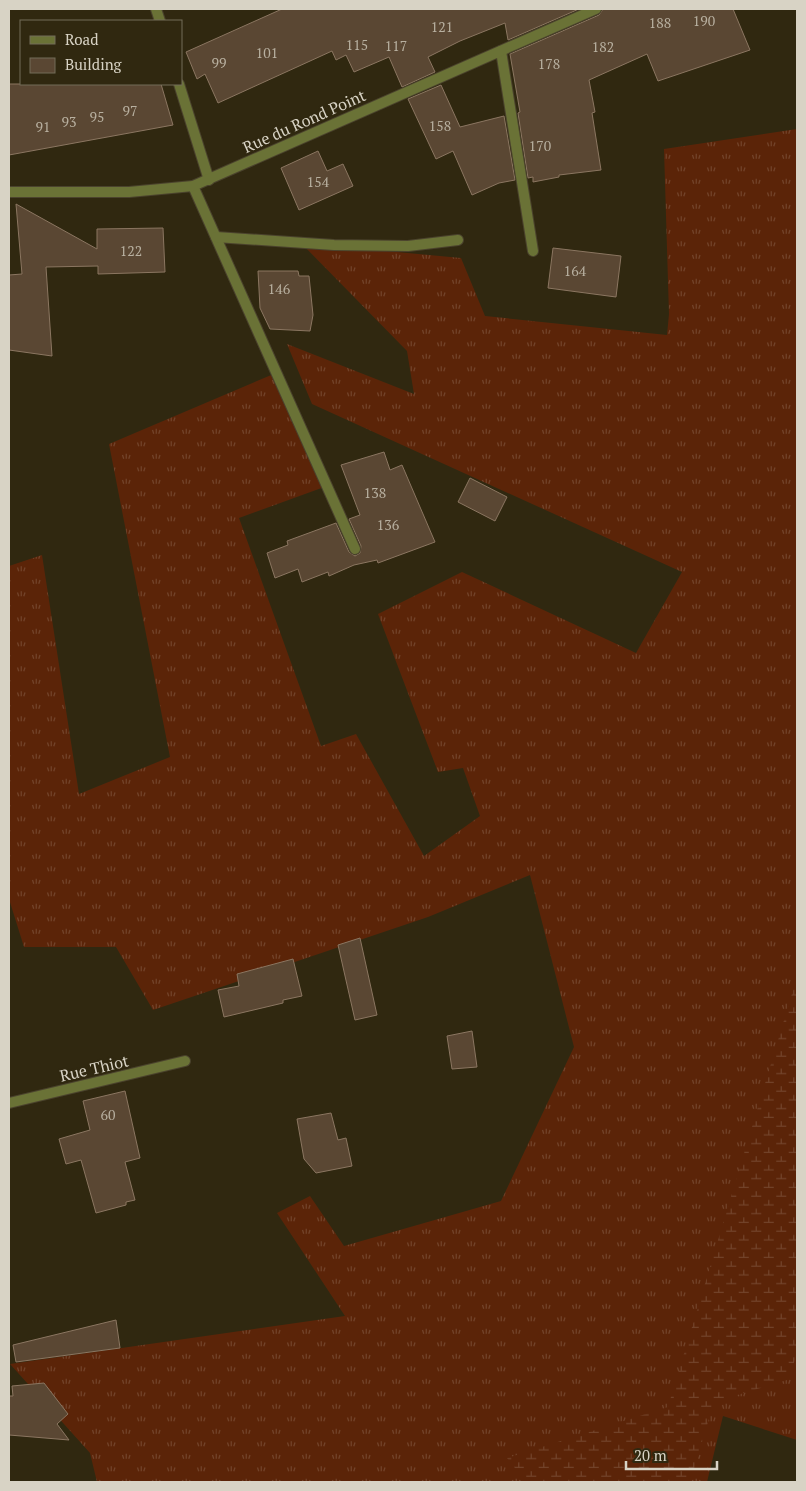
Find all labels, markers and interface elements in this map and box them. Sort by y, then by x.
house number: 190 [693,11,715,30]
house number: 188 [649,13,671,32]
house number: 121 [431,17,453,36]
legend [20,20,182,85]
text: Road [65,29,98,49]
house number: 115 [346,35,368,54]
house number: 117 [385,36,407,55]
house number: 182 [592,37,614,56]
house number: 101 [256,43,278,62]
house number: 99 [212,53,226,72]
text: Building [65,54,123,74]
house number: 178 [538,54,560,73]
street label: Rue du Rond Point [239,84,369,158]
house number: 97 [123,101,137,120]
house number: 95 [90,107,104,126]
house number: 93 [62,112,76,131]
house number: 158 [429,116,451,135]
house number: 91 [36,117,50,136]
house number: 170 [529,136,551,155]
house number: 154 [307,172,330,191]
house number: 122 [120,241,142,260]
house number: 164 [564,261,587,280]
house number: 146 [268,279,291,298]
house number: 138 [364,483,386,502]
house number: 136 [377,515,400,534]
street label: Rue Thiot [57,1049,131,1087]
house number: 60 [101,1105,115,1124]
scale bar [626,1438,717,1470]
text: 20 m [634,1445,667,1465]

